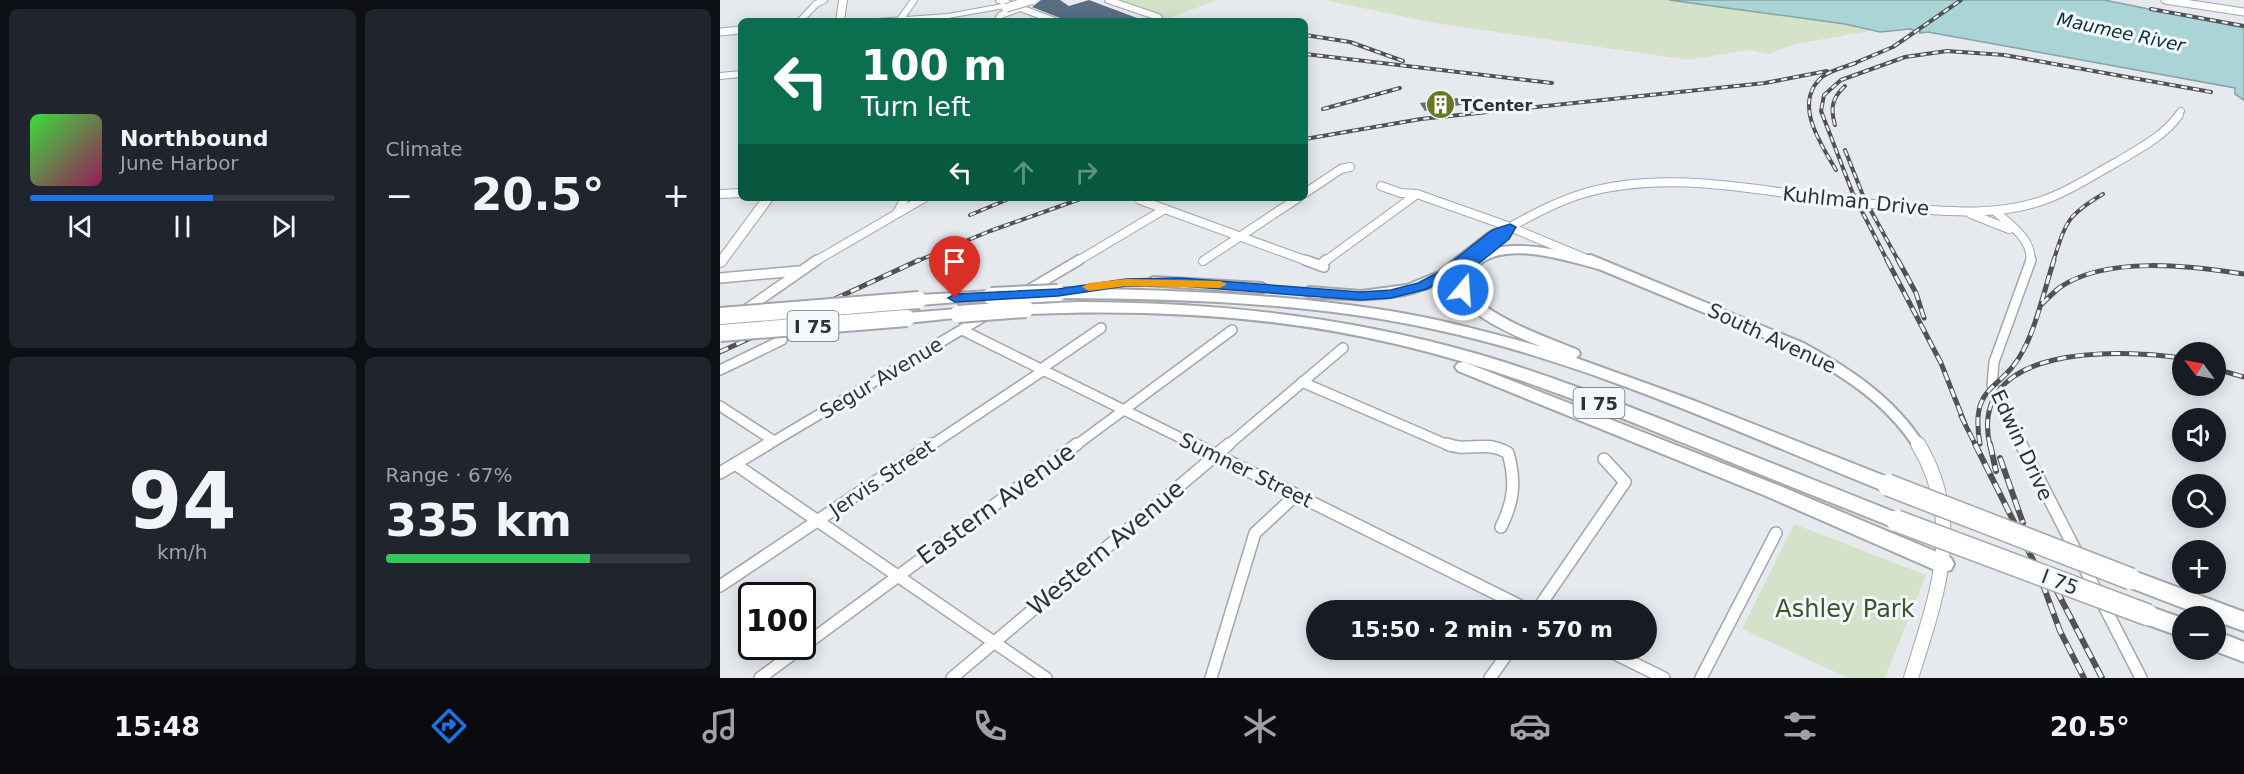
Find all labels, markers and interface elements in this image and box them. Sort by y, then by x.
water label: Maumee River [2055,8,2188,56]
text: 100 m [861,41,1007,90]
icon: left [762,42,840,120]
building icon: TCenter [1424,89,1456,121]
text: Turn left [861,91,971,122]
place label: TCenter [1461,96,1532,115]
text: Northbound [120,126,269,151]
text: Climate [386,137,462,161]
text: June Harbor [120,151,239,175]
icon: left [944,156,977,189]
icon: ahead [1007,156,1040,189]
icon: right [1070,156,1103,189]
text: 20.5° [471,168,605,221]
text: − [386,176,413,215]
text: + [662,176,690,215]
street label: Kuhlman Drive [1782,181,1930,221]
icon: previous [64,210,97,243]
icon: pause [166,210,199,243]
icon: next [267,210,300,243]
pin [929,236,980,298]
icon: arrive [938,245,971,278]
position arrow [1431,258,1495,322]
street label: South Avenue [1704,298,1840,378]
road number: I 75 [788,311,838,341]
street label: Segur Avenue [815,332,947,424]
north arrow [2172,342,2226,396]
map controls [2172,342,2226,660]
street label: Edwin Drive [1986,386,2058,504]
road number: I 75 [1574,388,1624,418]
button: sound [2172,408,2226,462]
street label: Sumner Street [1175,427,1317,513]
street label: Jervis Street [823,434,939,523]
street label: Eastern Avenue [912,437,1080,571]
text: 94 [128,456,237,546]
text: Range · 67% [386,463,512,487]
button: search [2172,474,2226,528]
street label: Western Avenue [1022,475,1190,621]
text: 335 km [386,494,572,547]
text: km/h [157,540,207,564]
button: + [2172,540,2226,594]
street label: I 75 [2038,564,2082,600]
speed limit sign: 100 [738,582,816,660]
park label: Ashley Park [1775,595,1915,623]
button: − [2172,606,2226,660]
text: 15:50 · 2 min · 570 m [1350,617,1613,642]
icon: directions [428,705,470,747]
icon: music [699,705,741,747]
icon: phone [969,705,1011,747]
icon: climate [1239,705,1281,747]
icon: car [1509,705,1551,747]
icon: filters [1779,705,1821,747]
text: 15:48 [114,711,200,742]
text: 20.5° [2050,711,2130,742]

